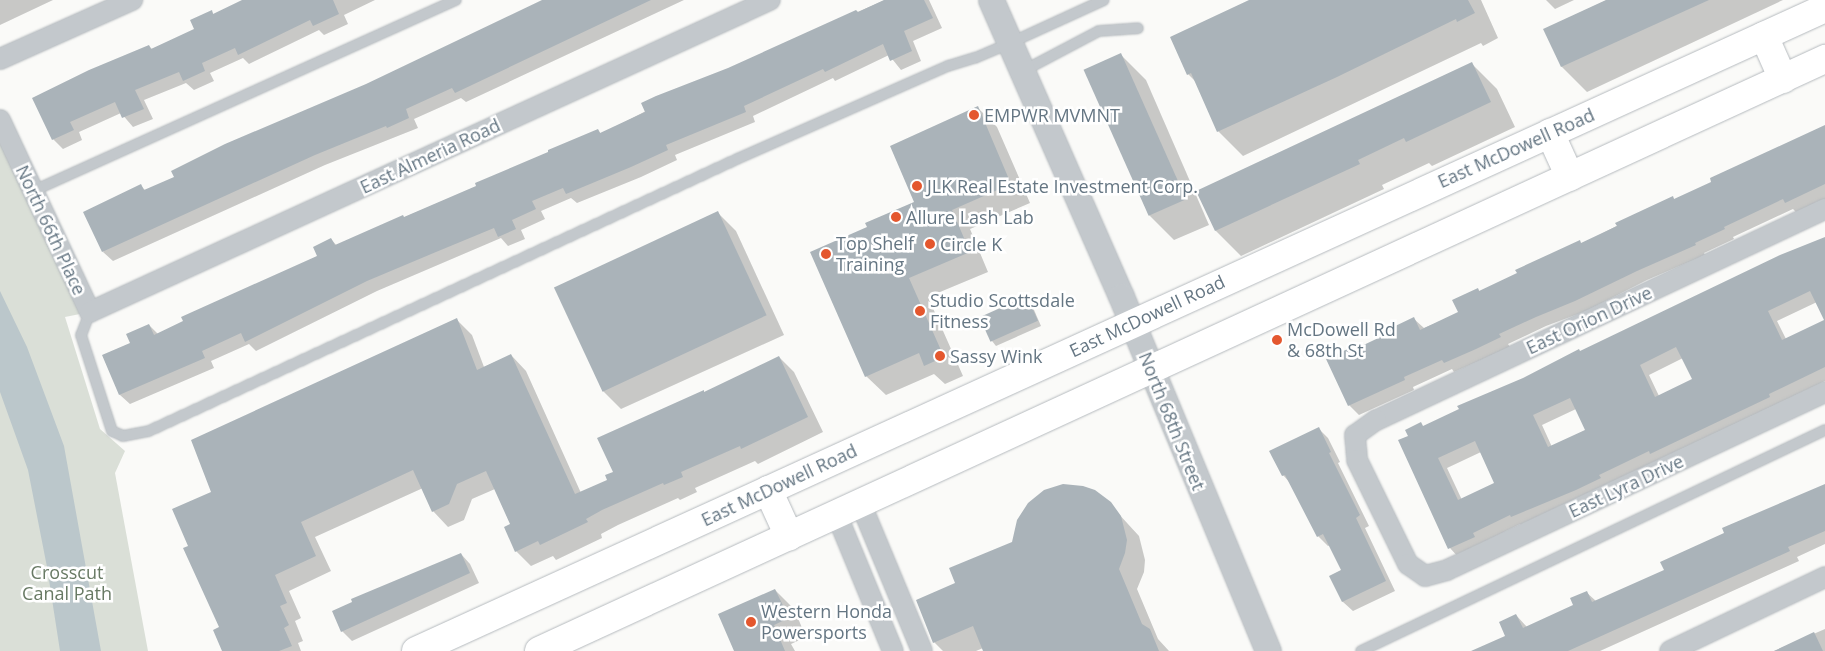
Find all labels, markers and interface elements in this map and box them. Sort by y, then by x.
place label: EMPWR MVMNT [984,104,1120,126]
street label: East McDowell Road [1434,104,1598,192]
marker: EMPWR MVMNT [968,109,980,121]
street label: East Almeria Road [357,114,503,198]
street label: North 66th Place [11,162,91,298]
place label: JLK Real Estate Investment Corp. [927,175,1198,197]
marker: JLK Real Estate Investment Corp. [911,180,923,192]
place label: Allure Lash Lab [906,206,1034,228]
marker: Allure Lash Lab [890,211,902,223]
place label: Top Shelf Training [836,233,914,276]
place label: Circle K [940,233,1002,255]
marker: Circle K [924,238,936,250]
marker: Top Shelf Training [820,248,832,260]
street label: East McDowell Road [1066,270,1228,362]
street label: East Orion Drive [1523,281,1655,359]
place label: Studio Scottsdale Fitness [930,290,1075,332]
marker: Studio Scottsdale Fitness [914,305,926,317]
place label: McDowell Rd & 68th St [1287,319,1396,362]
marker: McDowell Rd & 68th St [1271,334,1283,346]
place label: Sassy Wink [950,345,1042,367]
street label: North 68th Street [1134,349,1210,493]
marker: Sassy Wink [934,350,946,362]
street label: East McDowell Road [698,439,860,531]
street label: East Lyra Drive [1565,450,1687,522]
park label: Crosscut Canal Path [22,562,112,604]
place label: Western Honda Powersports [761,601,892,644]
marker: Western Honda Powersports [745,616,757,628]

